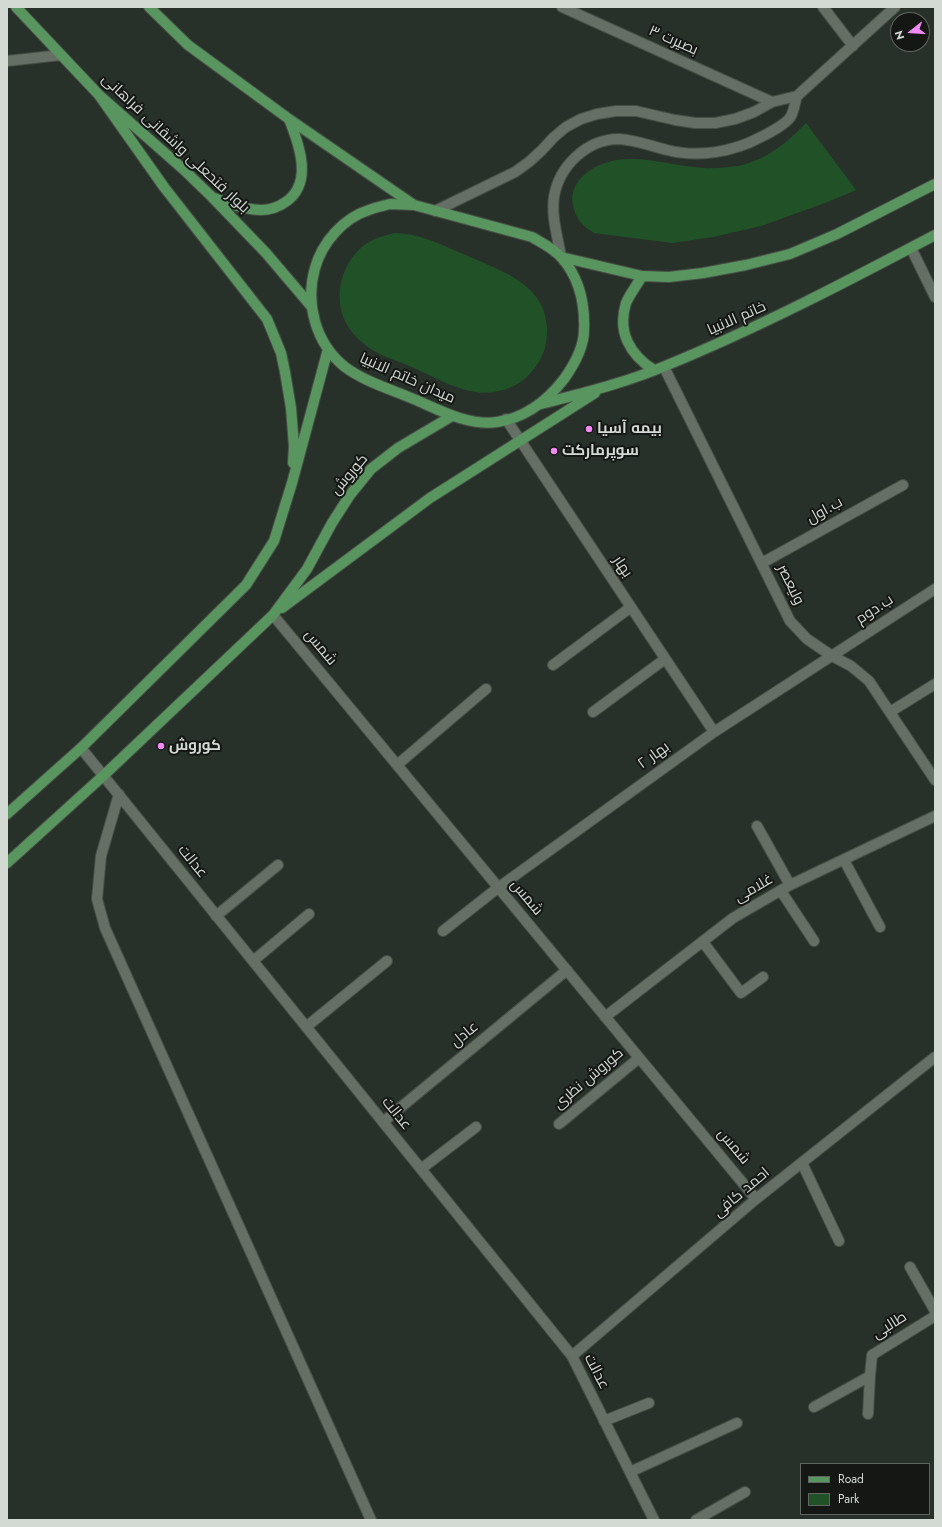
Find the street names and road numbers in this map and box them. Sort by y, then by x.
street label: بصیرت ۳ [645,22,701,60]
street label: بلوار فتحعلی واشقانی فراهانی [97,71,253,217]
street label: خاتم الانبیا [705,298,769,340]
street label: میدان خاتم الانبیا [356,350,458,408]
street label: کوروش [328,451,372,499]
street label: ب.اول [804,494,846,528]
street label: بهار [608,553,636,581]
street label: ولیعصر [772,562,808,608]
street label: ب.دوم [853,591,897,629]
street label: شمس [300,626,340,670]
street label: بهار ۲ [635,739,673,773]
street label: عدالت [173,842,211,882]
street label: غلامی [731,871,777,907]
street label: شمس [506,876,546,920]
street label: عادل [448,1018,482,1052]
street label: کوروش نظری [550,1044,628,1114]
street label: عدالت [377,1094,415,1134]
street label: شمس [713,1125,753,1169]
street label: احمد کافی [710,1164,774,1222]
street label: طالبی [869,1308,911,1344]
street label: عدالت [580,1351,612,1393]

